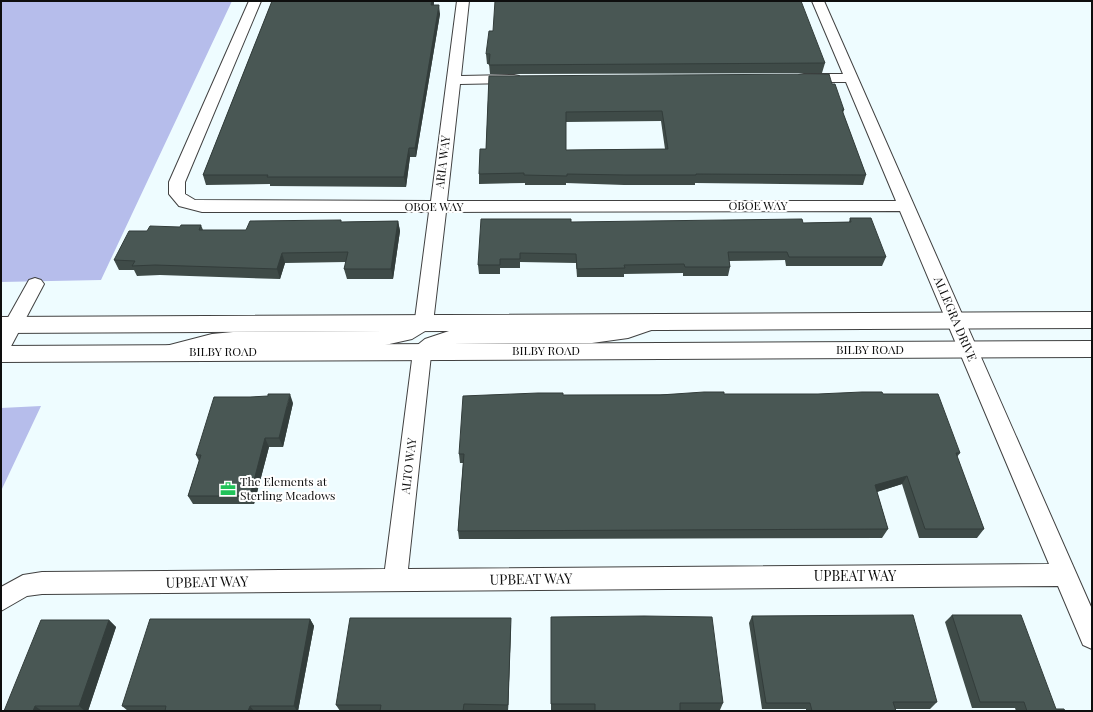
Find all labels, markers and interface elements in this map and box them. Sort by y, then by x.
street label: ARIA WAY [431,133,453,190]
street label: OBOE WAY [728,197,789,213]
street label: OBOE WAY [404,198,465,214]
street label: ALLEGRA DRIVE [930,273,981,364]
street label: BILBY ROAD [836,341,904,357]
street label: BILBY ROAD [512,342,580,358]
street label: BILBY ROAD [189,343,257,359]
street label: ALTO WAY [396,436,420,496]
place label: The Elements at Sterling Meadows [240,473,336,503]
office icon: The Elements at Sterling Meadows [219,480,237,498]
street label: UPBEAT WAY [814,566,897,585]
street label: UPBEAT WAY [490,568,573,589]
street label: UPBEAT WAY [166,571,249,592]

